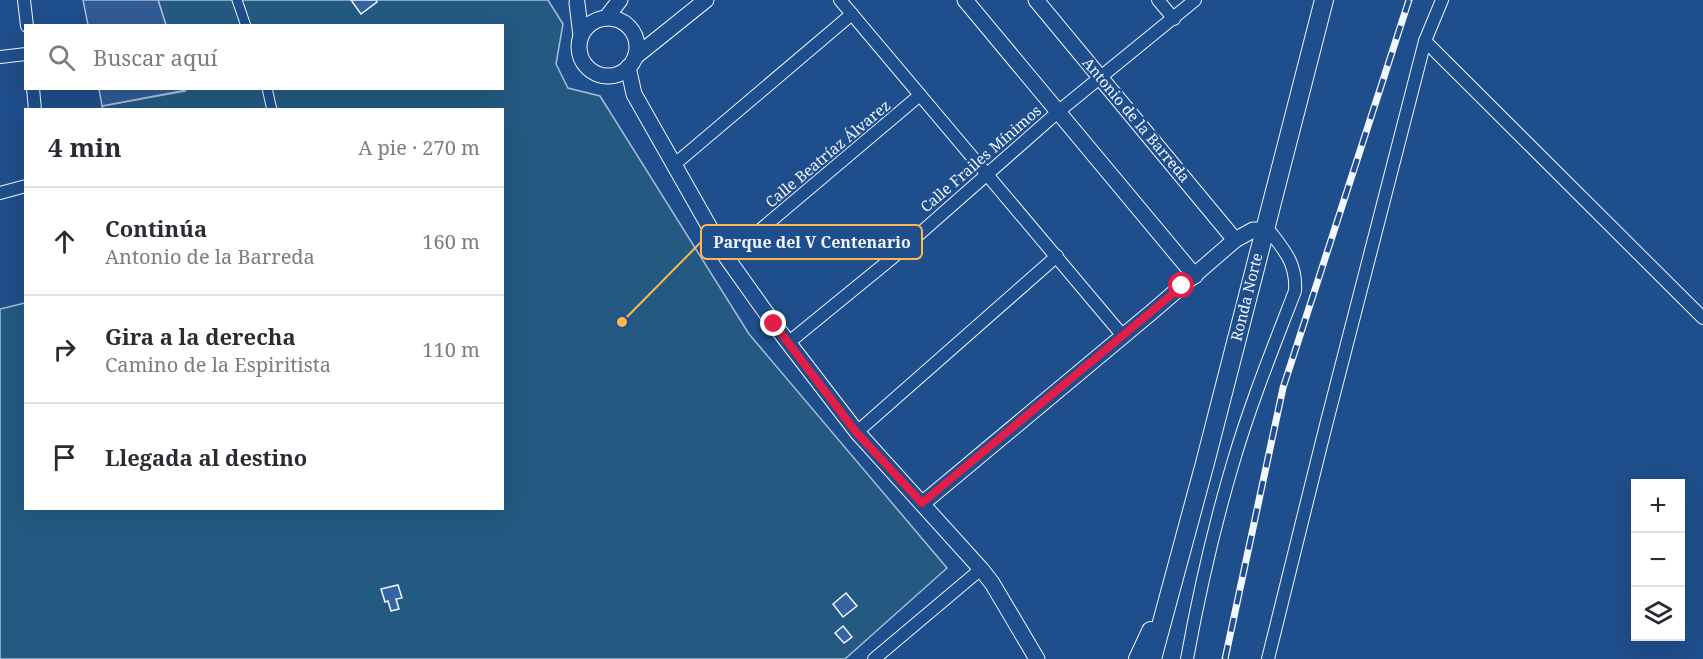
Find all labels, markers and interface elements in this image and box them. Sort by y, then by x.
search box [24,24,504,90]
icon: search [45,41,78,74]
text: Buscar aquí [93,42,217,72]
street label: Antonio de la Barreda [1079,53,1195,186]
street label: Calle Beatríaz Álvarez [761,95,894,211]
street label: Calle Frailes Mínimos [916,100,1045,216]
text: 4 min [48,129,122,165]
text: A pie · 270 m [358,134,480,161]
text: Continúa [105,213,207,243]
icon: ahead [48,225,81,258]
callout: Parque del V Centenario [701,225,922,259]
text: 160 m [422,228,480,255]
text: Parque del V Centenario [713,231,911,253]
text: Antonio de la Barreda [105,243,315,270]
street label: Ronda Norte [1225,251,1267,343]
route start [1168,272,1194,298]
route end [760,310,786,336]
text: Gira a la derecha [105,321,296,351]
icon: right [48,333,81,366]
text: 110 m [422,336,480,363]
text: Camino de la Espiritista [105,351,331,378]
icon: arrive [48,441,81,474]
text: Llegada al destino [105,442,307,472]
map controls [1631,479,1685,641]
button: + [1631,479,1685,533]
button: − [1631,533,1685,587]
button: layers [1631,587,1685,641]

